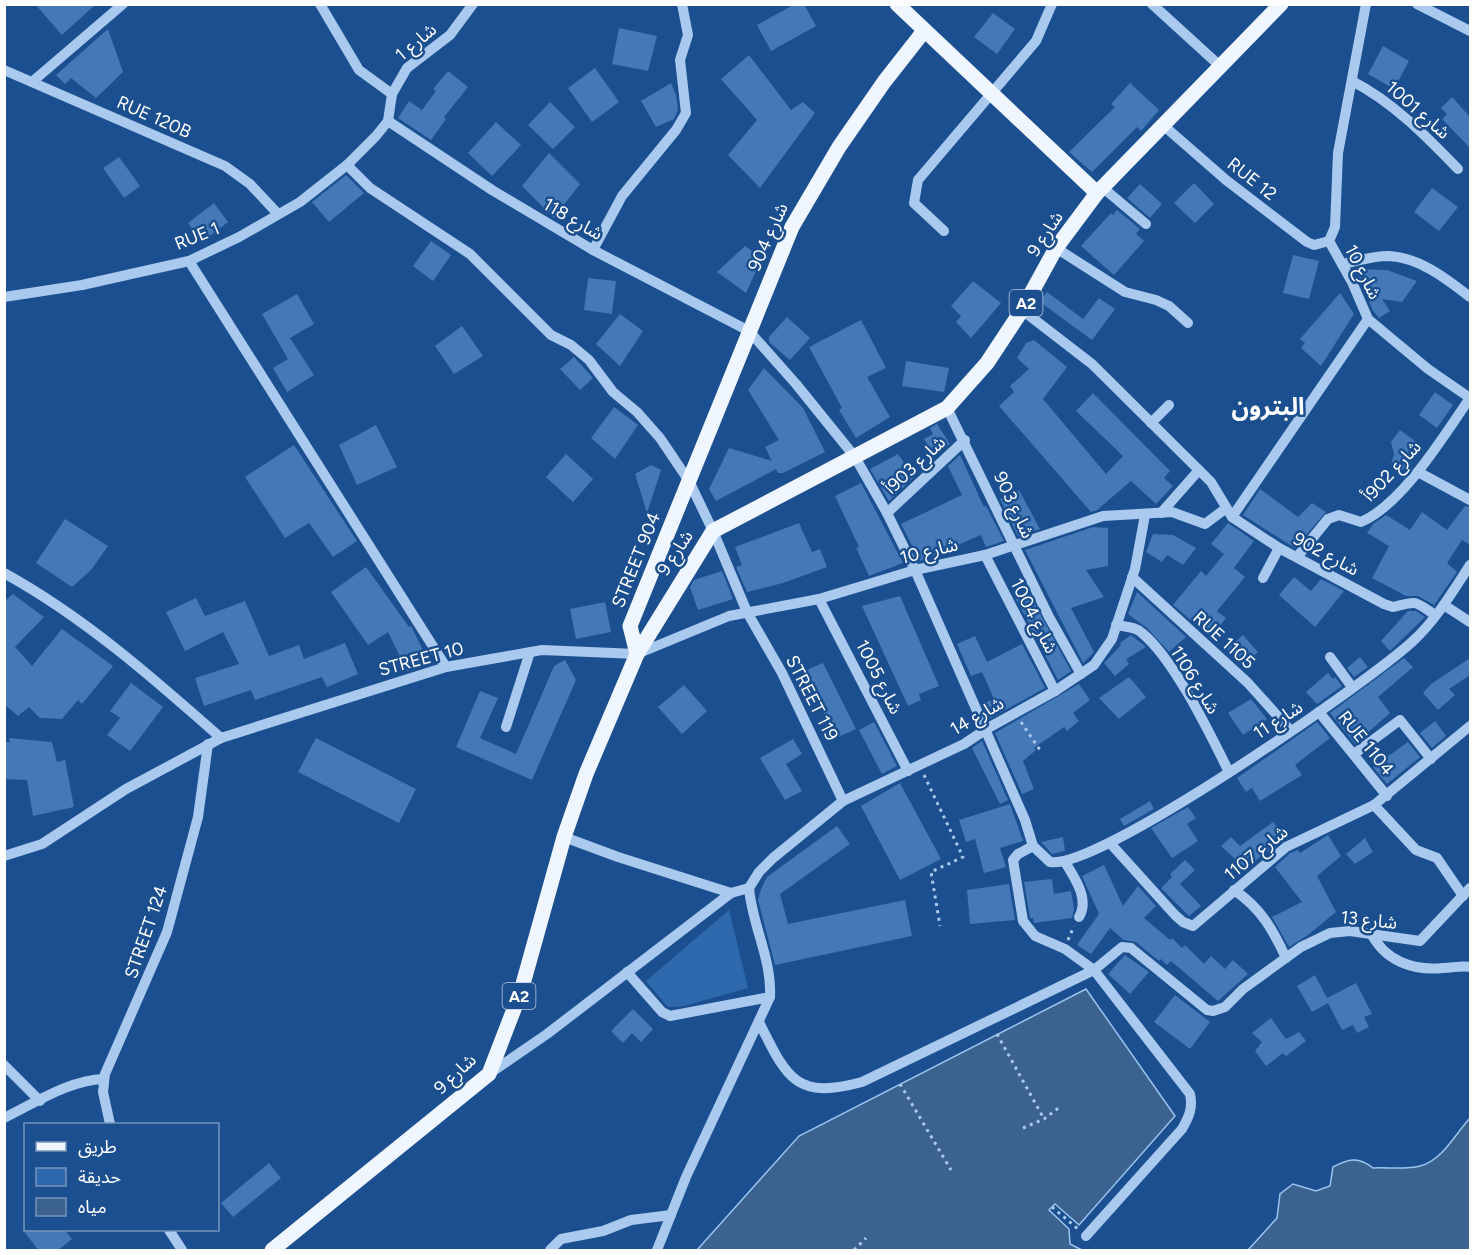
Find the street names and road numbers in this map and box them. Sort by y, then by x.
street label: شارع 1 [391,18,443,68]
street label: شارع 1001 [1380,76,1454,146]
street label: RUE 120B [113,91,195,143]
street label: RUE 12 [1223,153,1281,205]
street label: شارع 118 [538,193,607,247]
street label: شارع 904 [743,199,796,276]
street label: شارع 9 [1022,207,1070,262]
street label: RUE 1 [171,217,223,255]
street label: شارع 10 [1337,241,1386,304]
road number: A2 [1010,290,1042,316]
street label: شارع 903أ [880,431,952,501]
street label: شارع 902أ [1358,436,1428,508]
street label: شارع 903 [986,468,1039,543]
street label: STREET 904 [607,509,665,611]
street label: شارع 9 [652,526,700,581]
street label: شارع 902 [1288,528,1363,583]
street label: شارع 10 [898,533,961,572]
street label: شارع 1004 [1003,575,1062,659]
street label: RUE 1105 [1188,606,1260,674]
street label: شارع 1005 [848,636,907,719]
street label: STREET 10 [376,637,466,681]
street label: شارع 1106 [1163,642,1225,720]
street label: STREET 119 [781,652,843,744]
street label: شارع 14 [946,692,1009,743]
street label: شارع 11 [1249,696,1308,747]
street label: RUE 1104 [1333,706,1399,780]
street label: شارع 1107 [1220,821,1294,888]
street label: STREET 124 [120,883,172,981]
street label: شارع 13 [1339,906,1398,937]
road number: A2 [502,983,536,1009]
street label: شارع 9 [429,1049,483,1101]

